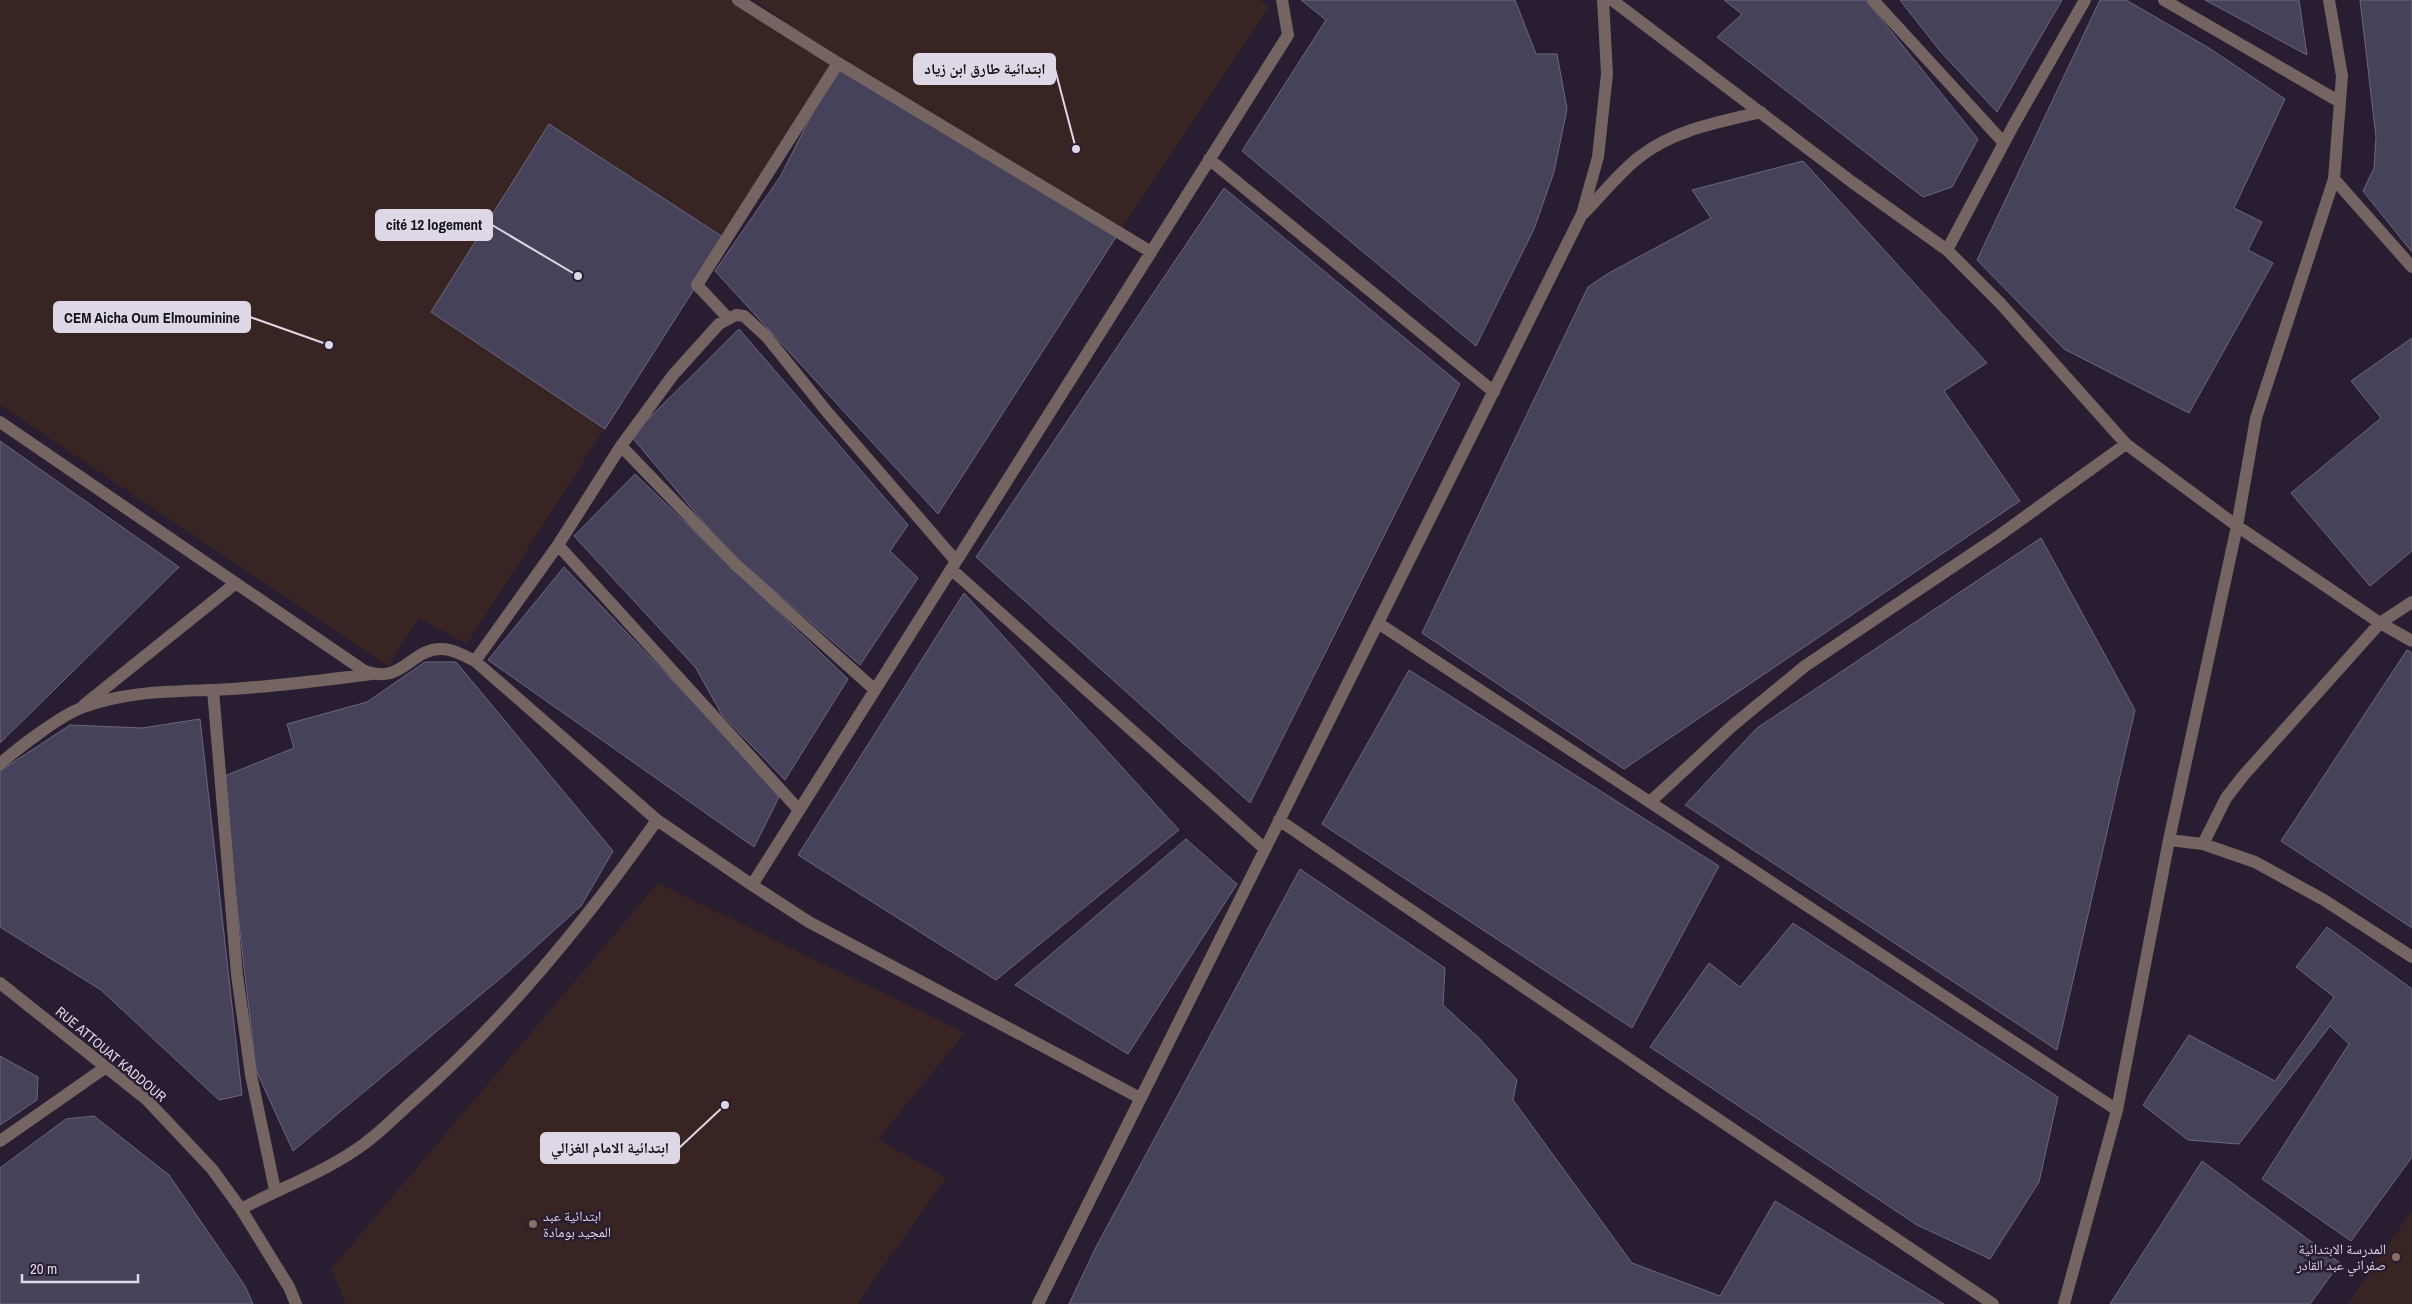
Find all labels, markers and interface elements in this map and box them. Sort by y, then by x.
callout: ابتدائية طارق ابن زياد [914,54,1055,84]
text: ابتدائية طارق ابن زياد [924,58,1046,79]
callout: cité 12 logement [376,210,492,240]
text: cité 12 logement [386,214,482,235]
callout: CEM Aicha Oum Elmouminine [54,302,250,332]
text: CEM Aicha Oum Elmouminine [64,307,240,328]
street label: RUE ATTOUAT KADDOUR [52,1002,170,1106]
callout: ابتدائية الامام الغزالي [541,1133,679,1163]
text: ابتدائية الامام الغزالي [551,1137,669,1160]
place label: ابتدائية عبد المجيد بومادة [543,1207,611,1241]
marker: ابتدائية عبد المجيد بومادة [527,1218,539,1230]
place label: المدرسة الابتدائية صفراني عبد القادر [2295,1240,2386,1277]
marker: المدرسة الابتدائية صفراني عبد القادر [2390,1251,2402,1263]
scale bar [22,1252,139,1284]
text: 20 m [30,1258,57,1279]

